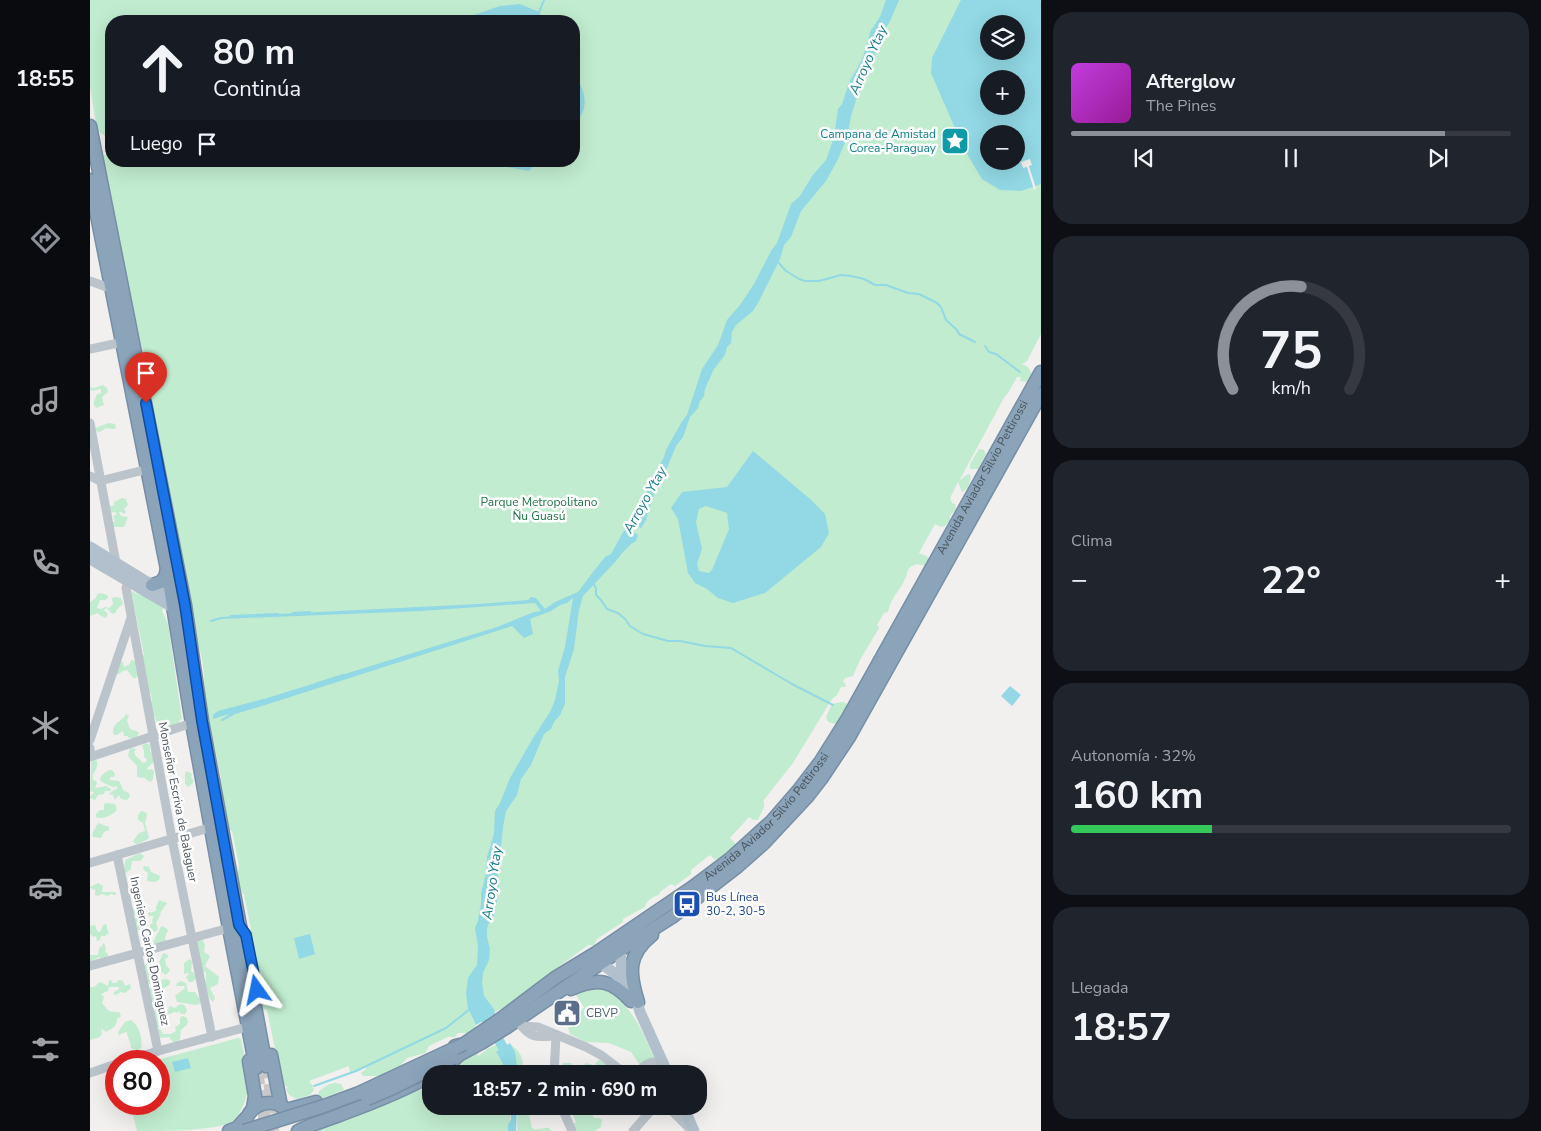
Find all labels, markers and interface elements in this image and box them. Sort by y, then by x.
map controls [980,15,1025,170]
button: layers [980,15,1025,60]
water label: Arroyo Ytay [844,22,892,98]
text: 80 m [213,29,295,76]
icon: ahead [130,35,195,100]
text: 18:55 [16,64,74,94]
text: Afterglow [1146,69,1236,95]
button: + [980,70,1025,115]
text: Continúa [213,74,301,104]
text: The Pines [1146,95,1216,117]
button: − [980,125,1025,170]
place label: Campana de Amistad Corea-Paraguay [820,126,937,156]
place icon: Campana de Amistad Corea-Paraguay [940,126,970,156]
icon: arrive [193,130,221,158]
text: Luego [130,131,183,157]
icon: previous [1130,144,1158,172]
icon: pause [1277,144,1305,172]
icon: next [1424,144,1452,172]
icon: directions [28,221,63,256]
text: 75 [1260,315,1322,386]
pin [125,352,167,403]
icon: arrive [132,359,160,387]
text: km/h [1271,376,1311,400]
icon: music [28,383,63,418]
street label: Avenida Aviador Silvio Pettirossi [933,397,1032,557]
water label: Arroyo Ytay [618,463,672,538]
park label: Parque Metropolitano Ñu Guasú [481,494,598,524]
text: Clima [1071,530,1112,552]
icon: phone [28,545,63,580]
text: 22° [1261,555,1321,606]
text: − [1071,561,1088,599]
text: + [1494,561,1511,599]
icon: climate [28,708,63,743]
street label: Monseñor Escriva de Balaguer [155,721,202,884]
text: Autonomía · 32% [1071,745,1196,767]
street label: Avenida Aviador Silvio Pettirossi [700,749,832,884]
text: 160 km [1071,770,1203,821]
water label: Arroyo Ytay [477,844,507,922]
icon: car [28,870,63,905]
street label: Ingeniero Carlos Dominguez [126,875,174,1027]
bus stop icon: Bus Línea 30-2, 30-5 [672,889,702,919]
place label: Bus Línea 30-2, 30-5 [706,889,765,919]
position arrow [230,963,282,1015]
text: Llegada [1071,977,1129,999]
public building icon: CBVP [552,998,582,1028]
text: 18:57 [1071,1002,1172,1053]
place label: CBVP [586,1005,618,1021]
icon: filters [28,1032,63,1067]
speed limit sign: 80 [105,1050,170,1115]
text: 18:57 · 2 min · 690 m [472,1077,657,1103]

